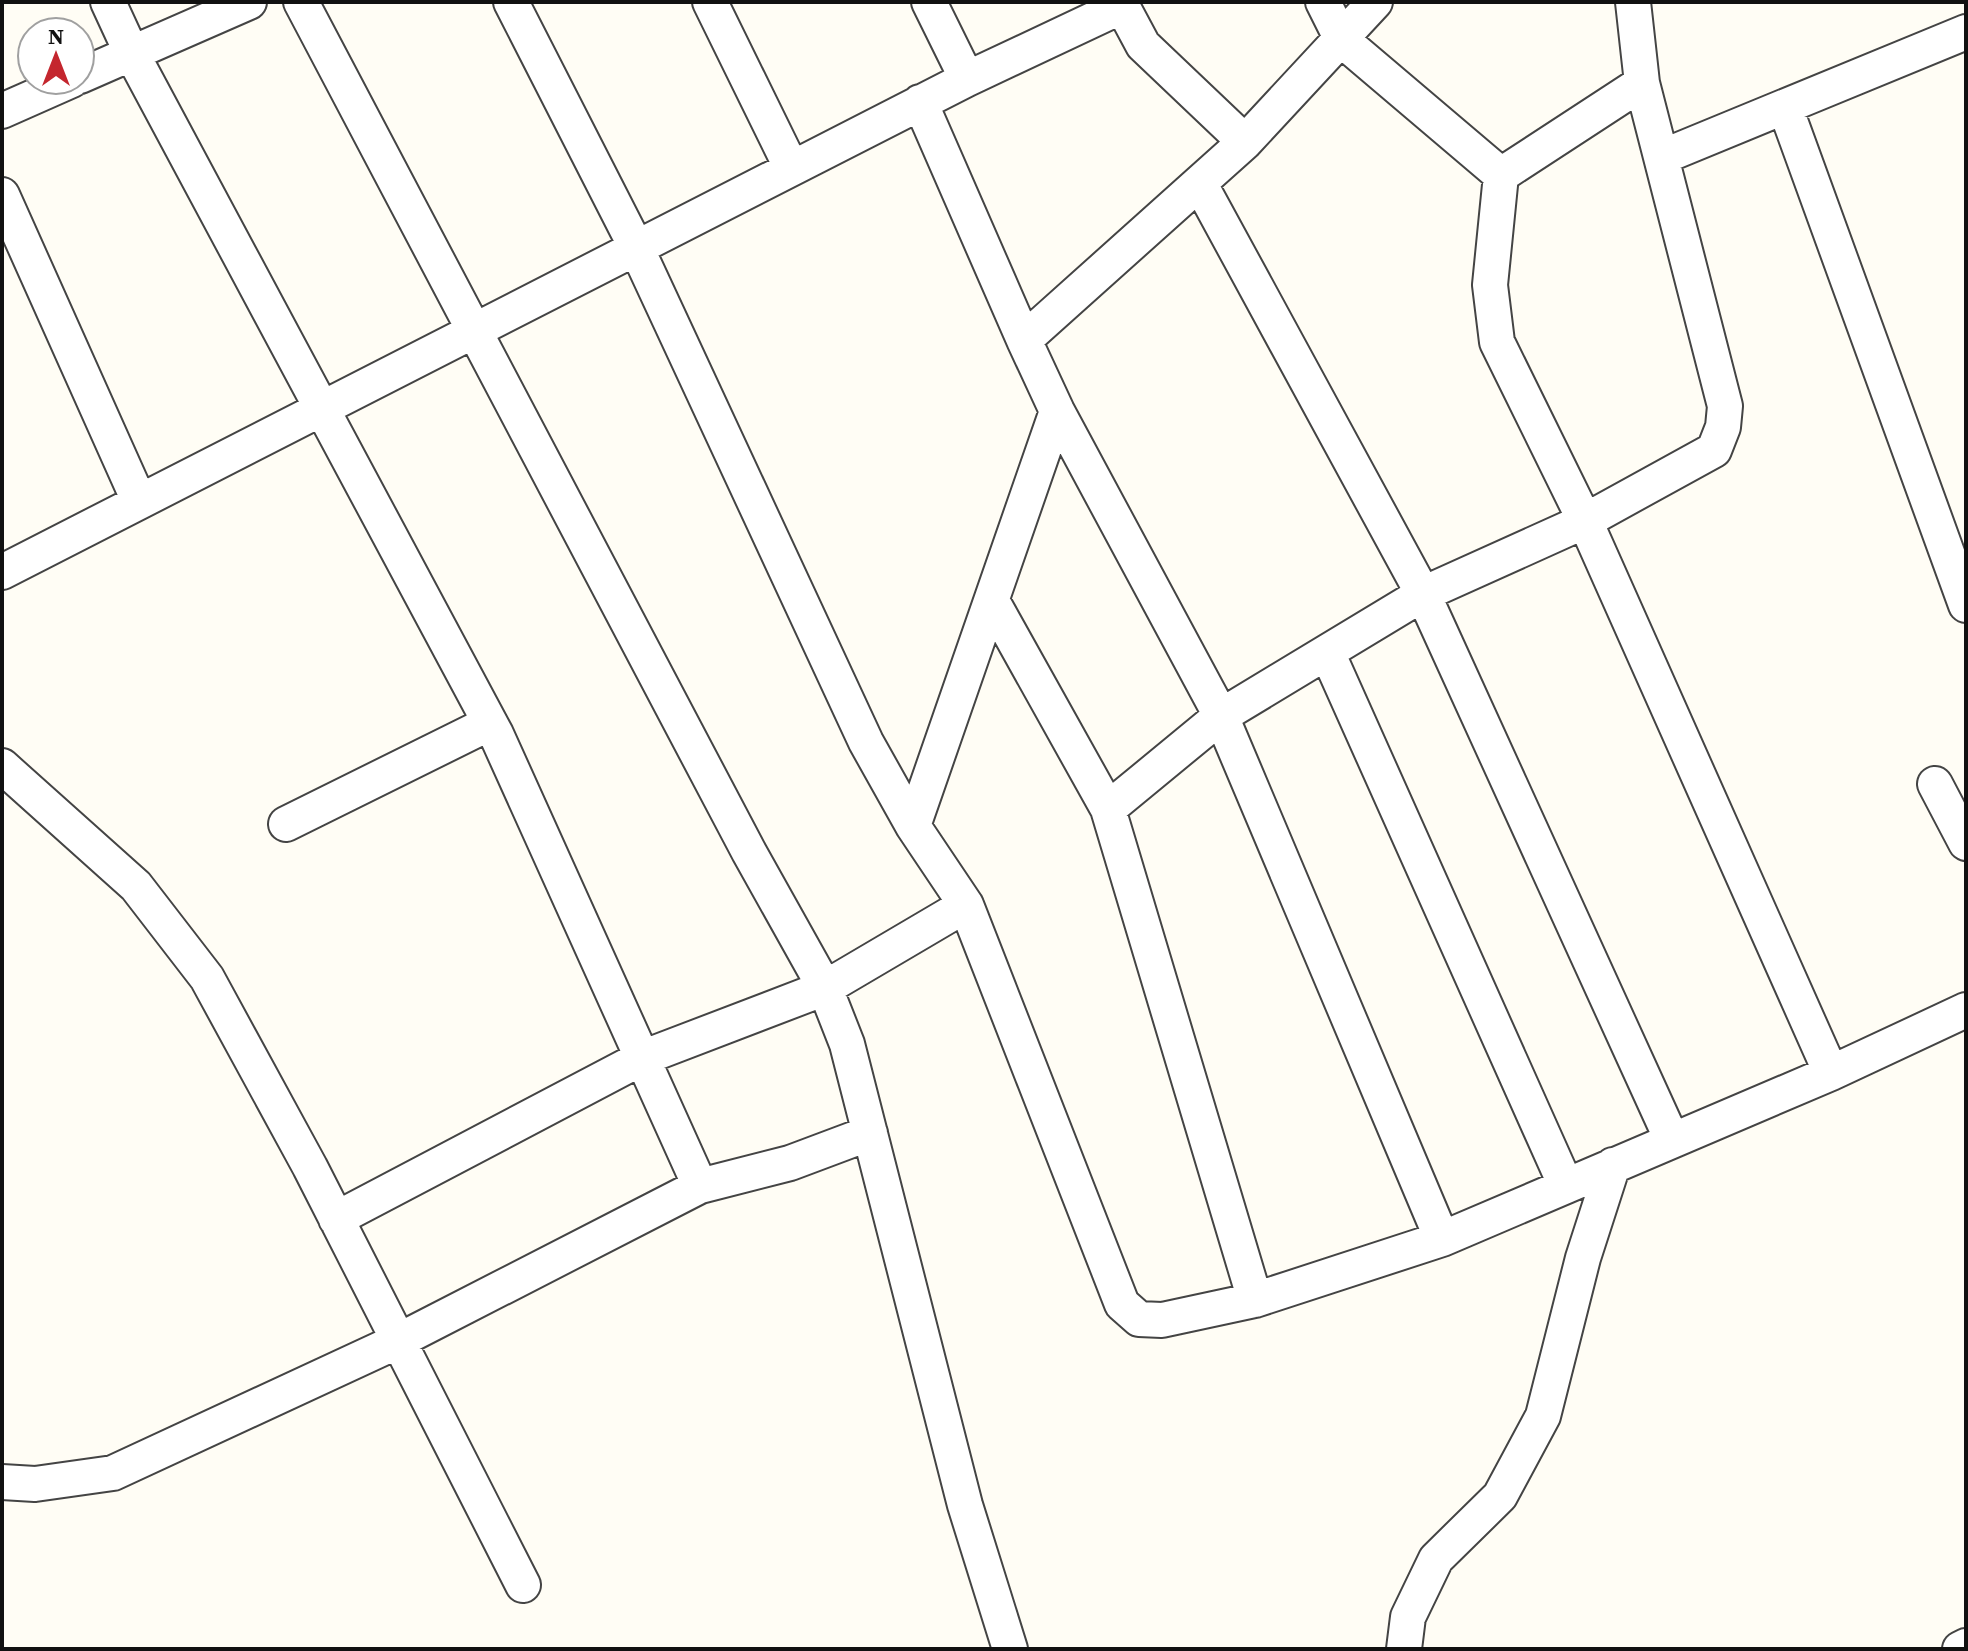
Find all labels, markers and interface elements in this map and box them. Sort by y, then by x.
north arrow [16,16,96,96]
text: N [48,21,64,51]

